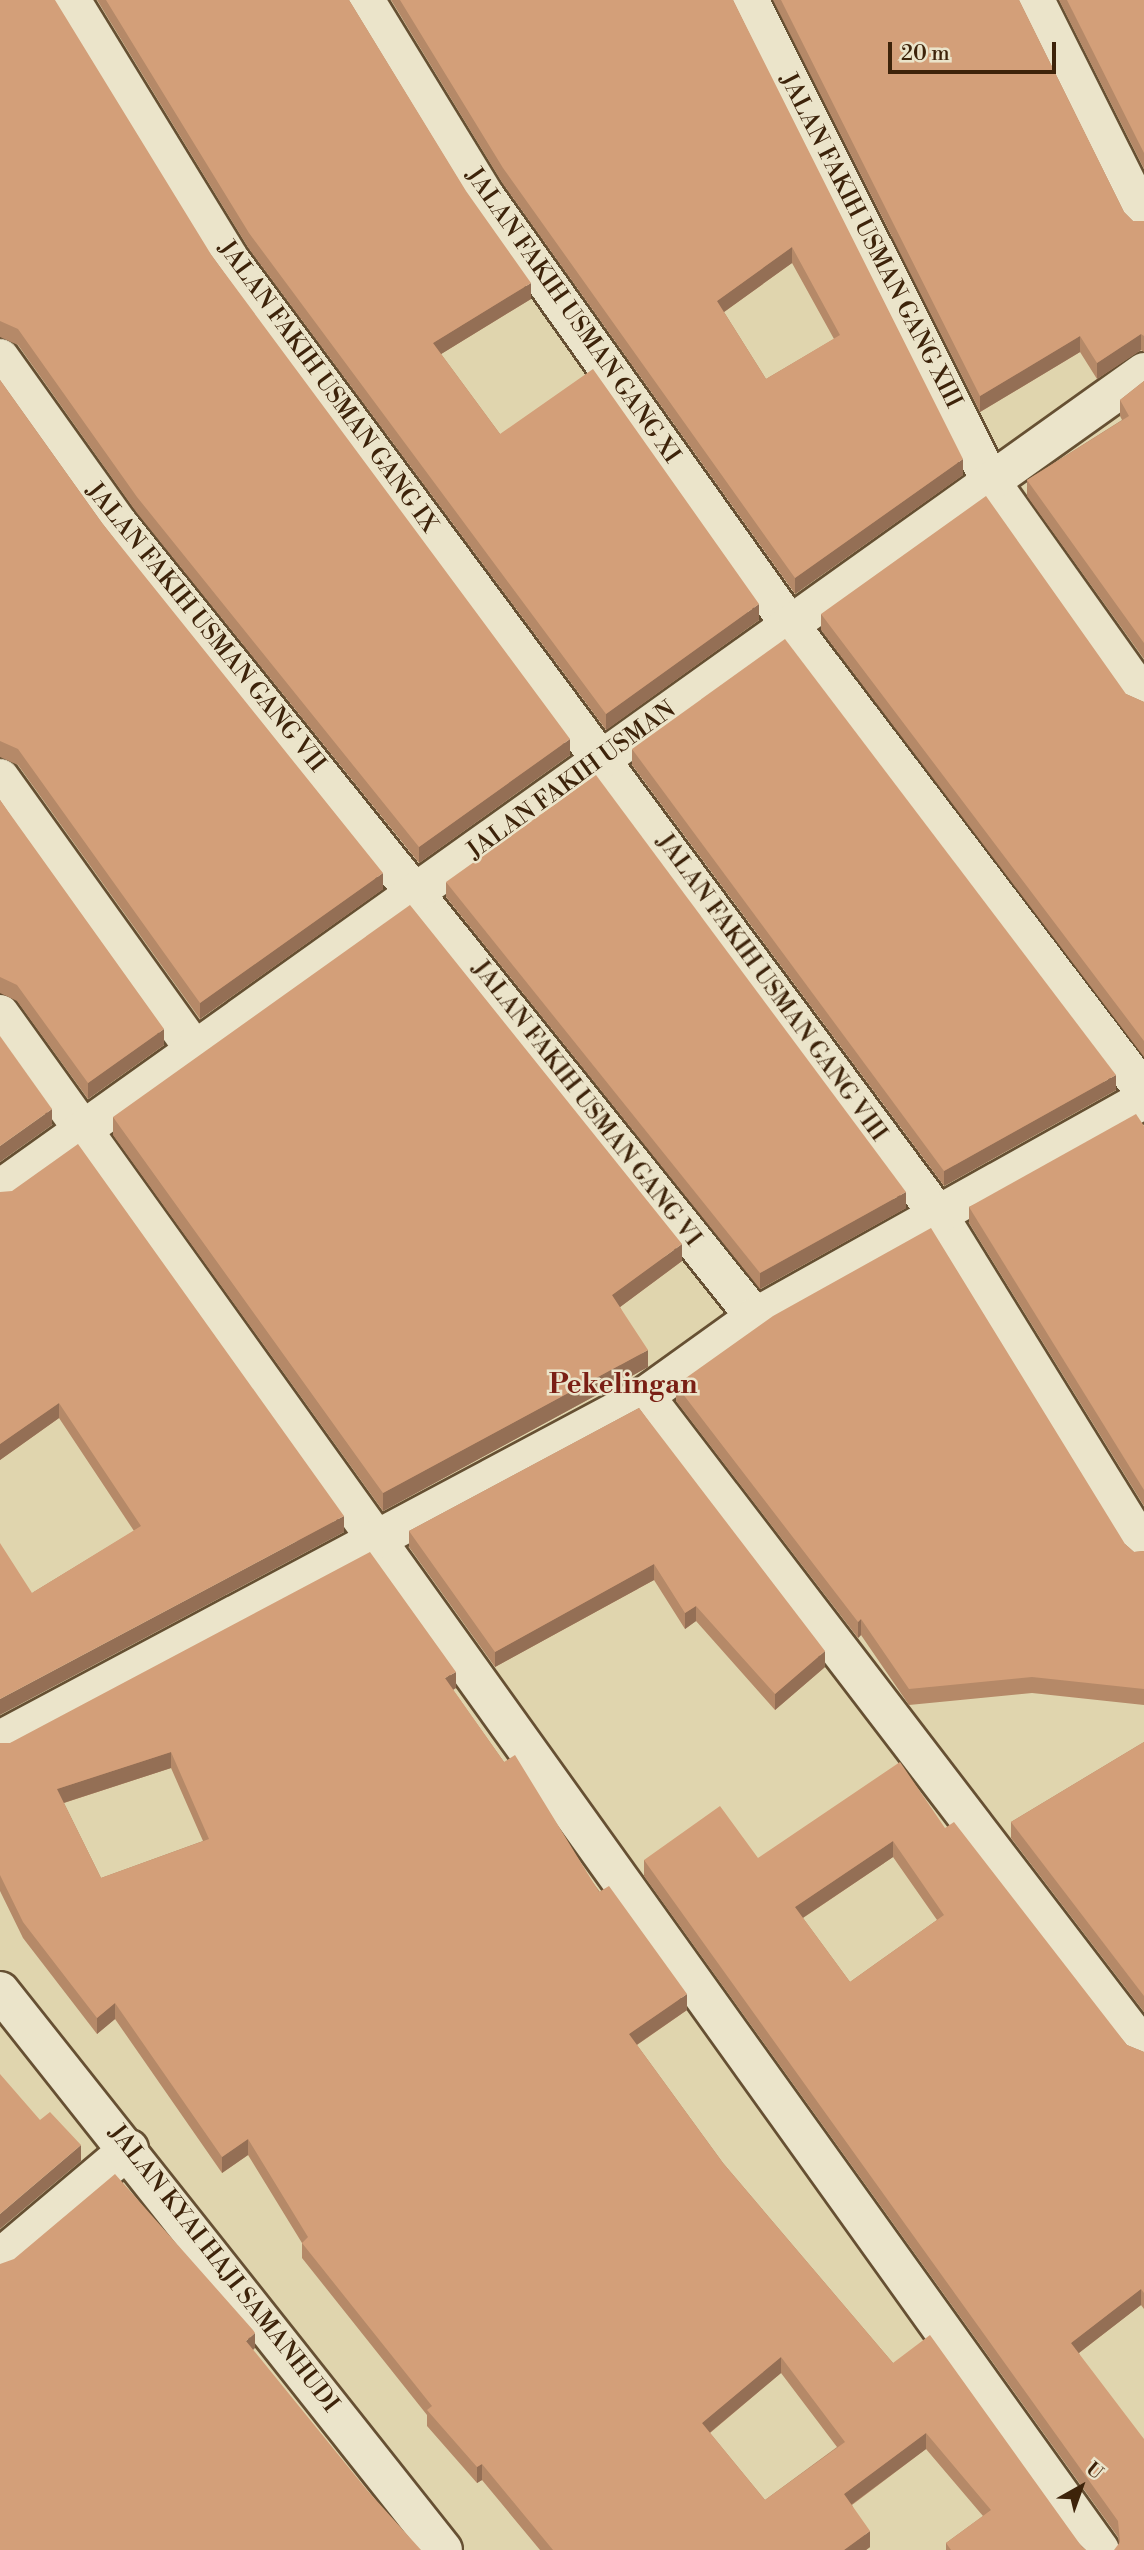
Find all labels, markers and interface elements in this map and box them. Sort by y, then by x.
scale bar [892,28,1060,72]
text: 20 m [901,41,950,67]
street label: JALAN FAKIH USMAN GANG XIII [773,69,967,413]
street label: JALAN FAKIH USMAN GANG XI [459,163,685,469]
street label: JALAN FAKIH USMAN GANG IX [211,235,443,539]
street label: JALAN FAKIH USMAN GANG VII [79,478,331,778]
street label: JALAN FAKIH USMAN [462,696,682,866]
street label: JALAN FAKIH USMAN GANG VIII [650,829,892,1147]
street label: JALAN FAKIH USMAN GANG VI [465,955,707,1253]
district label: Pekelingan [549,1368,697,1402]
street label: JALAN KYAI HAJI SAMANHUDI [102,2120,344,2418]
north arrow [1046,2452,1116,2522]
text: U [1081,2457,1108,2485]

